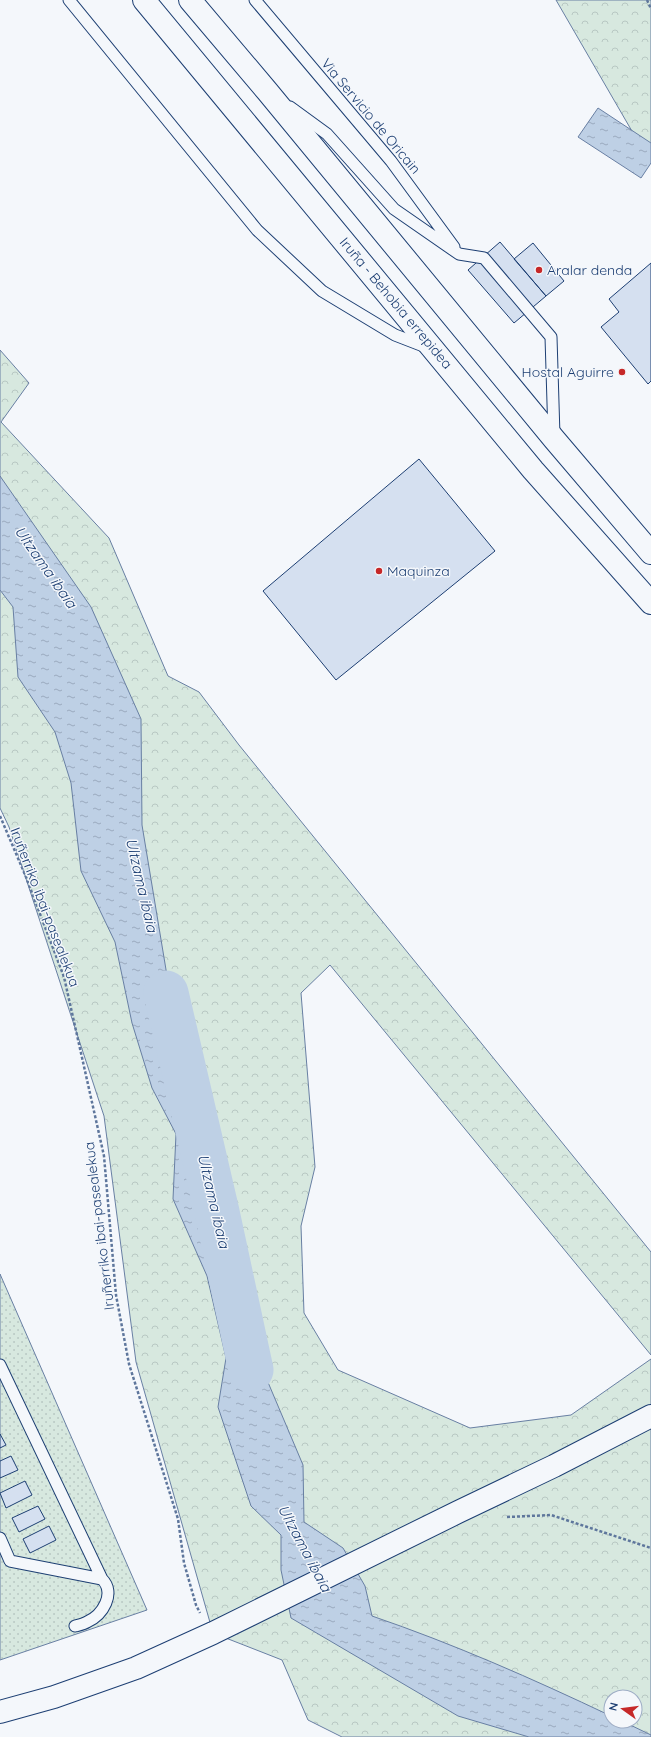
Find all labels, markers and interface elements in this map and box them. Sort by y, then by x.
street label: Via Servicio de Oricain [317,54,425,178]
street label: Iruña - Behobia errepidea [336,233,456,373]
place label: Aralar denda [547,261,632,279]
marker: Aralar denda [534,265,544,275]
place label: Hostal Aguirre [522,363,614,381]
marker: Hostal Aguirre [617,367,627,377]
water label: Ultzama ibaia [11,522,82,613]
place label: Maquinza [387,562,450,580]
marker: Maquinza [374,566,384,576]
street label: Iruñerriko ibai-pasealekua [6,825,84,989]
water label: Ultzama ibaia [122,836,162,935]
street label: Iruñerriko ibai-pasealekua [80,1141,118,1311]
water label: Ultzama ibaia [194,1152,234,1251]
water label: Ultzama ibaia [274,1501,336,1596]
north arrow [603,1689,643,1729]
text: N [606,1701,621,1712]

